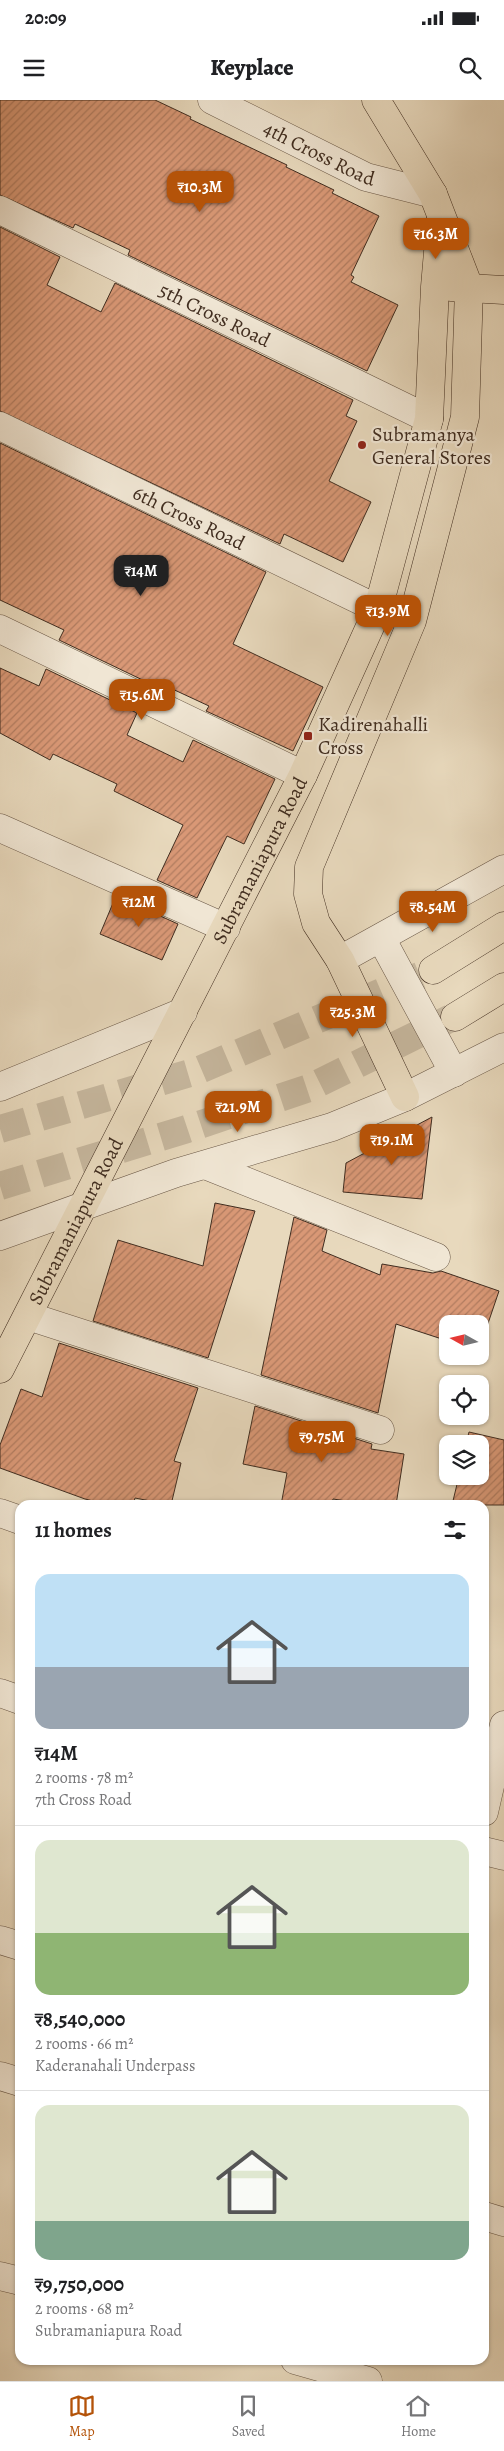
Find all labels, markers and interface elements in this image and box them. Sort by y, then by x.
text: 20:09 [25,5,67,31]
text: Keyplace [210,53,294,83]
icon: menu [20,54,48,82]
icon: search [456,54,484,82]
street label: 4th Cross Road [259,115,378,193]
pin: ₹10.3M [159,170,241,213]
text: ₹10.3M [178,176,222,198]
pin: ₹16.3M [395,218,477,260]
text: ₹16.3M [414,223,458,245]
street label: 5th Cross Road [154,276,275,354]
place label: Subramanya General Stores [372,421,491,471]
marker: Subramanya General Stores [356,439,368,451]
street label: 6th Cross Road [128,479,250,557]
pin: ₹14M [111,554,171,597]
text: ₹14M [125,560,157,582]
pin: ₹13.9M [347,594,429,637]
text: ₹13.9M [366,600,410,622]
pin: ₹15.6M [101,678,183,721]
text: ₹15.6M [120,684,164,706]
place label: Kadirenahalli Cross [318,711,428,761]
marker: Kadirenahalli Cross [302,730,314,742]
street label: Subramaniapura Road [206,772,314,949]
pin: ₹12M [109,886,169,928]
pin: ₹8.54M [392,890,474,933]
text: ₹12M [123,891,155,913]
text: ₹8.54M [410,896,456,918]
pin: ₹25.3M [312,996,394,1038]
text: ₹25.3M [330,1001,376,1023]
pin: ₹21.9M [197,1090,279,1133]
text: ₹21.9M [216,1096,260,1118]
pin: ₹19.1M [351,1124,433,1166]
text: ₹19.1M [371,1129,413,1151]
street label: Subramaniapura Road [22,1133,130,1310]
north arrow [439,1315,489,1365]
map controls [439,1315,489,1485]
button: locate [439,1375,489,1425]
pin: ₹9.75M [281,1420,363,1463]
text: ₹9.75M [300,1426,344,1448]
button: layers [439,1435,489,1485]
text: 11 homes [35,1516,112,1544]
icon: filters [441,1516,469,1544]
icon: home [207,1607,297,1697]
text: ₹14M [35,1739,78,1767]
text: 2 rooms · 78 m² [35,1767,133,1789]
text: 7th Cross Road [35,1789,132,1811]
icon: home [207,1872,297,1962]
text: ₹8,540,000 [35,2005,125,2033]
text: 2 rooms · 66 m² [35,2033,133,2055]
text: Kaderanahali Underpass [35,2055,195,2077]
icon: home [207,2137,297,2227]
text: ₹9,750,000 [35,2270,124,2298]
text: 2 rooms · 68 m² [35,2298,134,2320]
text: Subramaniapura Road [35,2320,182,2342]
tab: Map [68,2392,96,2441]
tab: Saved [232,2392,265,2441]
tab: Home [401,2392,436,2441]

